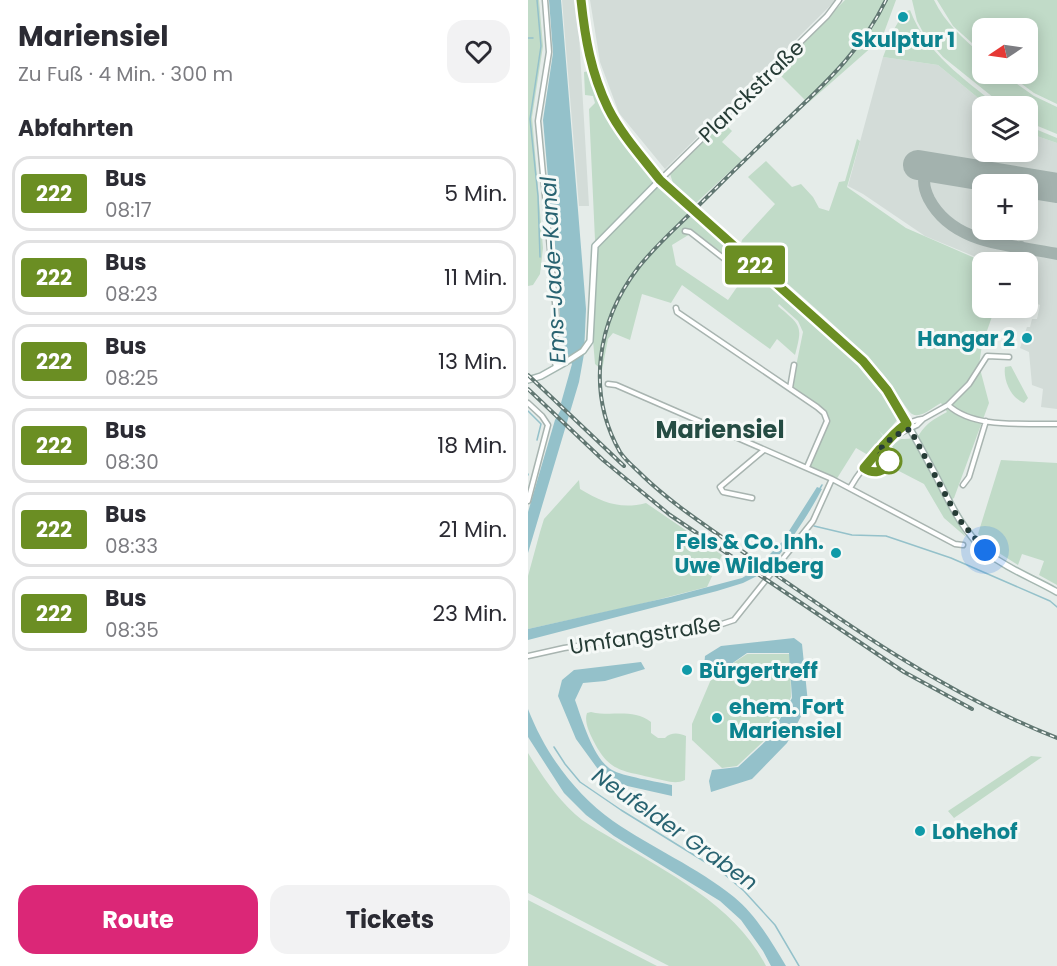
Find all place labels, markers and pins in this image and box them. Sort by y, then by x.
marker: Skulptur 1 [896,10,910,24]
place label: Skulptur 1 [851,25,955,54]
place label: Hangar 2 [917,324,1015,353]
marker: Hangar 2 [1020,331,1034,345]
unlabelled marker [876,448,902,474]
place label: Fels & Co. Inh. Uwe Wildberg [674,527,824,580]
marker: Fels & Co. Inh. Uwe Wildberg [829,546,843,560]
place label: Bürgertreff [699,656,818,685]
marker: Bürgertreff [680,663,694,677]
place label: ehem. Fort Mariensiel [729,692,844,745]
marker: ehem. Fort Mariensiel [710,711,724,725]
place label: Lohehof [932,817,1018,846]
marker: Lohehof [913,824,927,838]

